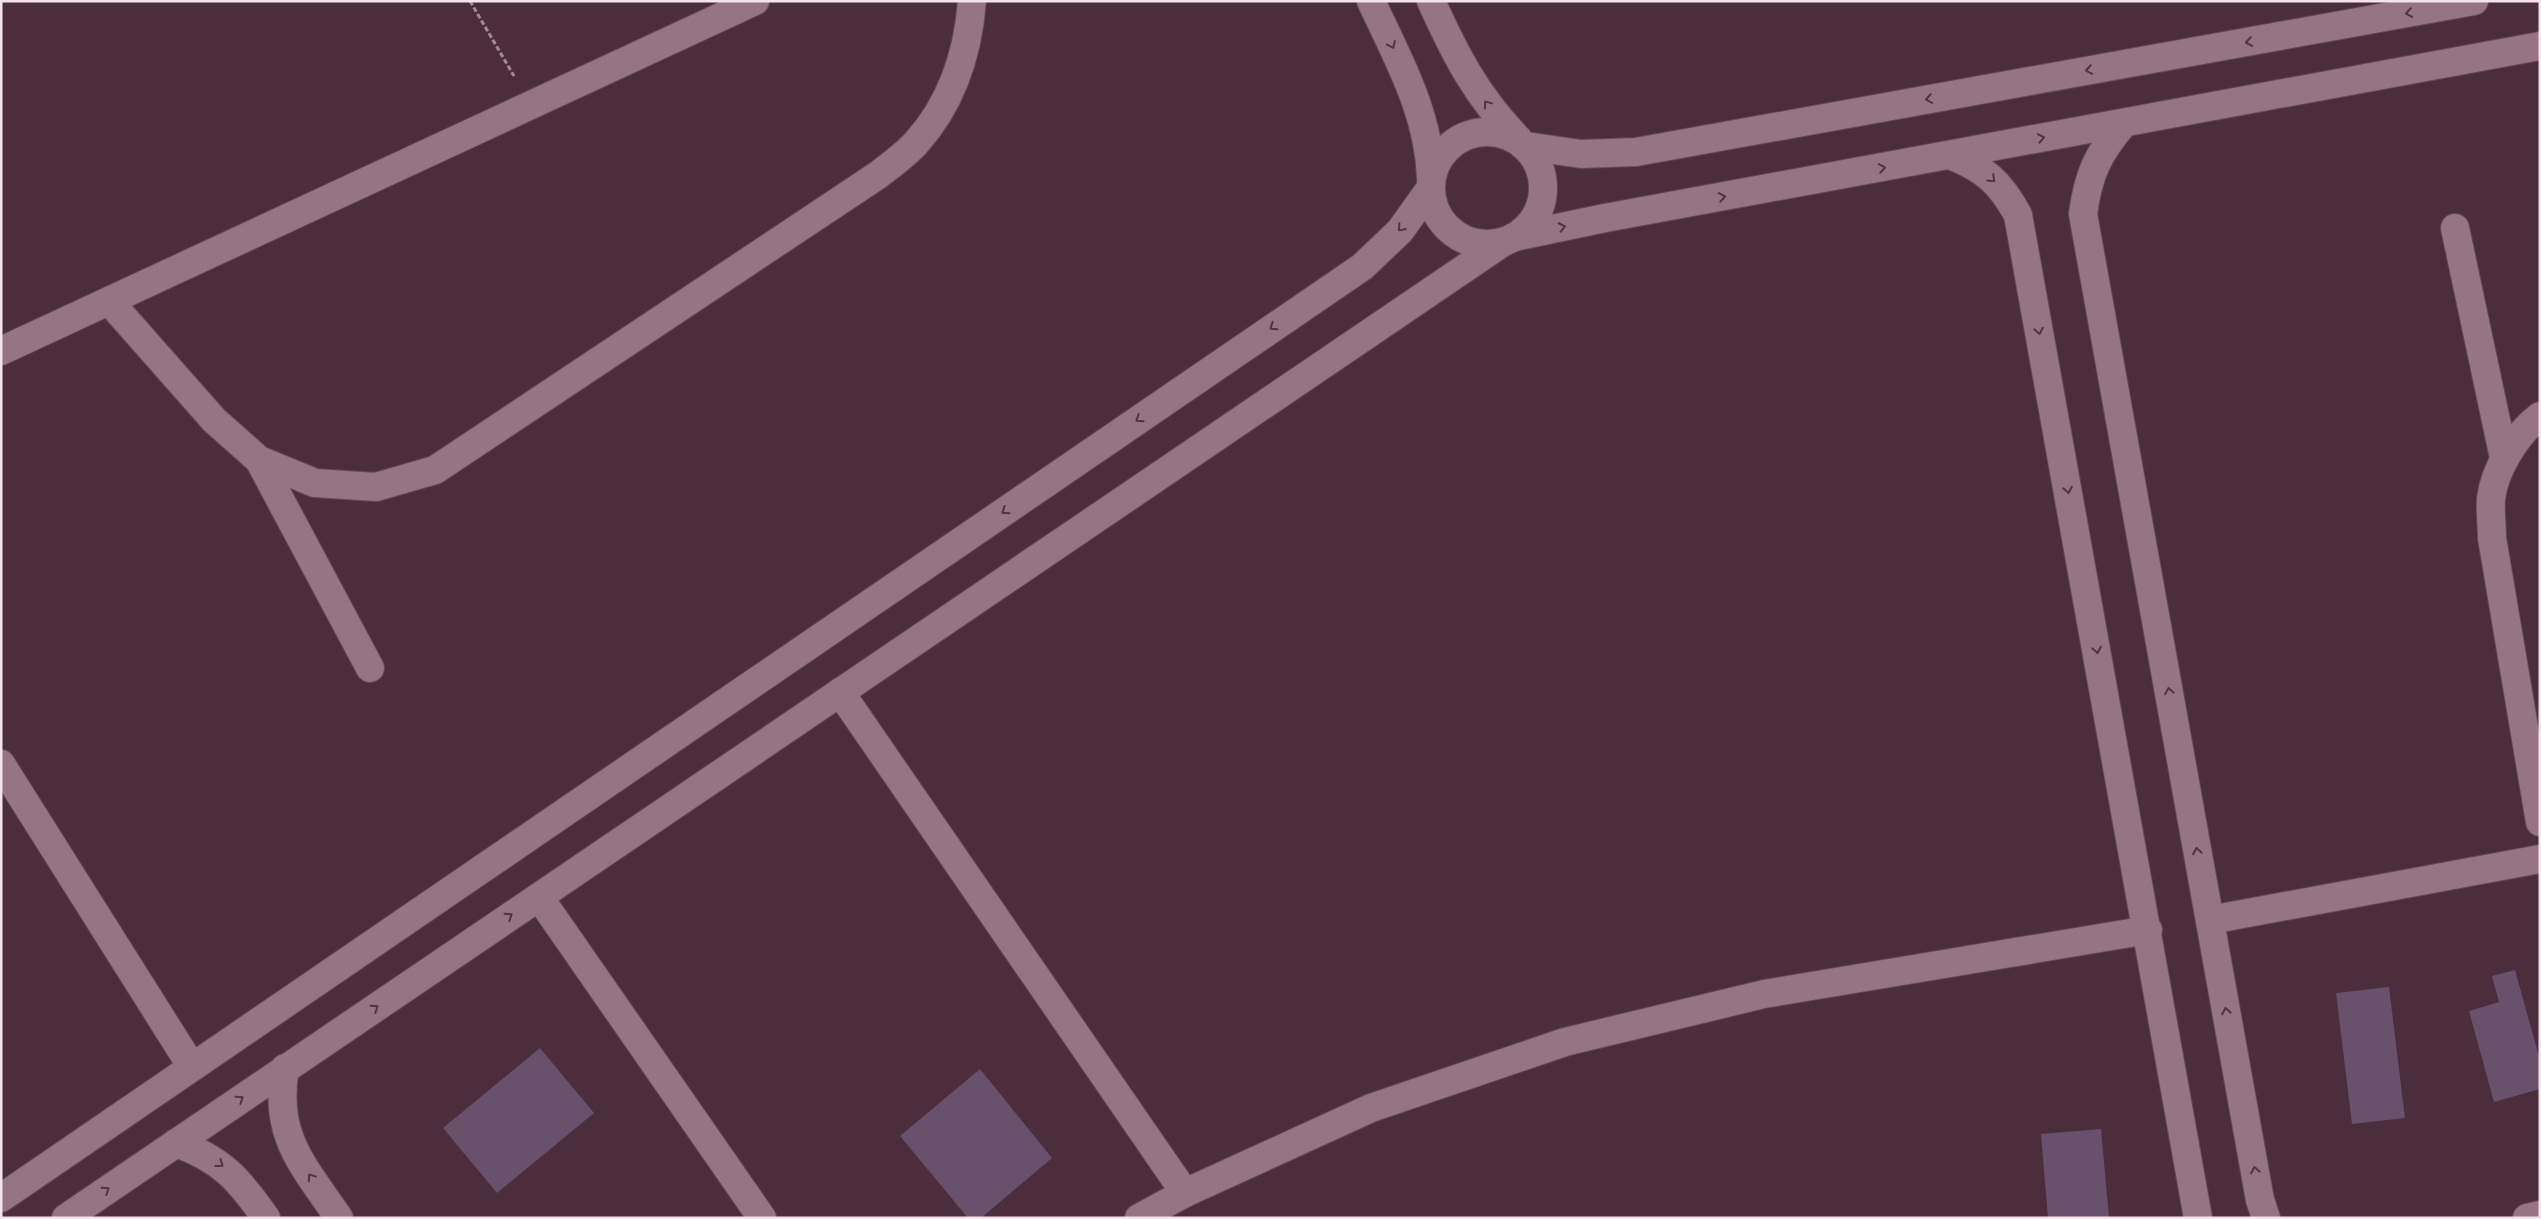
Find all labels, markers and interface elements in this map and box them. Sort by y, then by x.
one-way arrow [2405,7,2413,17]
one-way arrow [2245,36,2253,46]
one-way arrow [1385,40,1395,49]
one-way arrow [2085,65,2094,75]
one-way arrow [1925,93,1934,104]
one-way arrow [1484,100,1493,110]
one-way arrow [2037,134,2046,144]
one-way arrow [1877,163,1886,173]
one-way arrow [1987,173,1996,182]
one-way arrow [1717,192,1726,202]
one-way arrow [1558,222,1567,233]
one-way arrow [1398,223,1407,232]
one-way arrow [1270,321,1279,330]
one-way arrow [2034,326,2044,335]
one-way arrow [1136,413,1145,422]
one-way arrow [2063,486,2073,495]
one-way arrow [1001,505,1011,514]
one-way arrow [2091,646,2102,655]
one-way arrow [2164,686,2174,695]
one-way arrow [2193,846,2203,855]
one-way arrow [504,913,513,923]
one-way arrow [369,1005,379,1014]
one-way arrow [2222,1006,2232,1015]
one-way arrow [235,1096,244,1105]
one-way arrow [214,1158,223,1167]
one-way arrow [2250,1166,2261,1175]
one-way arrow [308,1174,317,1183]
one-way arrow [100,1187,110,1196]

